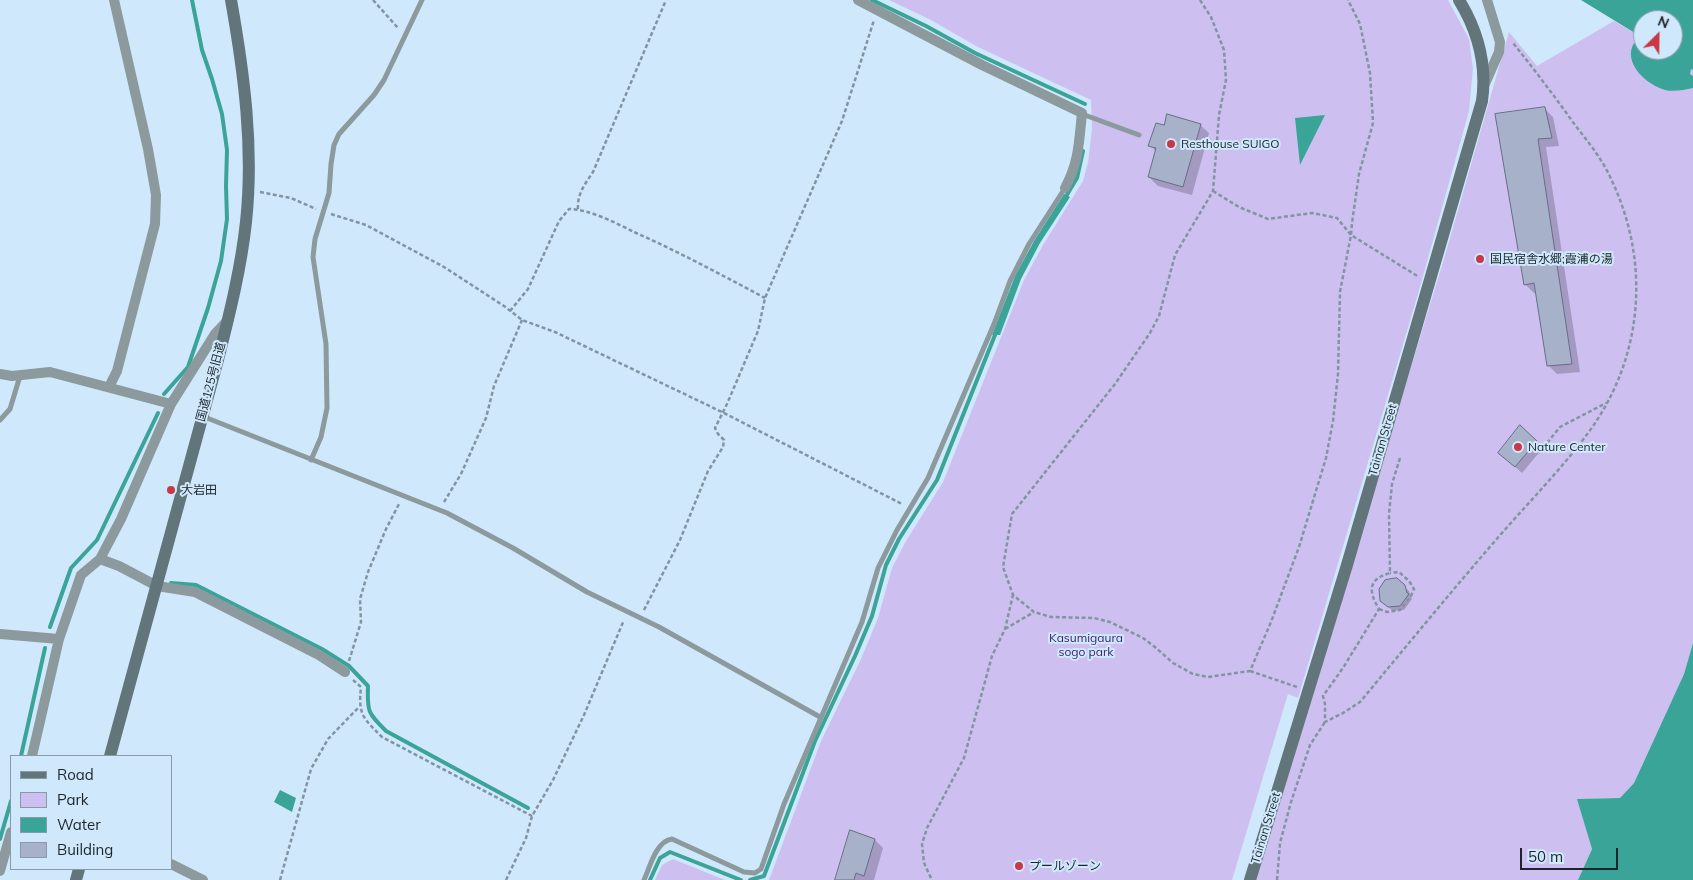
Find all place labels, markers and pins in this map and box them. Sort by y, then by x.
place label: Resthouse SUIGO [1181,137,1280,151]
marker: Resthouse SUIGO [1165,138,1177,150]
place label: 国民宿舎水郷;霞浦の湯 [1490,252,1613,266]
marker: 国民宿舎水郷;霞浦の湯 [1474,253,1486,265]
place label: Nature Center [1528,440,1606,454]
marker: Nature Center [1512,441,1524,453]
place label: 大岩田 [181,483,217,497]
marker: 大岩田 [165,484,177,496]
place label: プールゾーン [1029,859,1101,873]
marker: プールゾーン [1013,860,1025,872]

